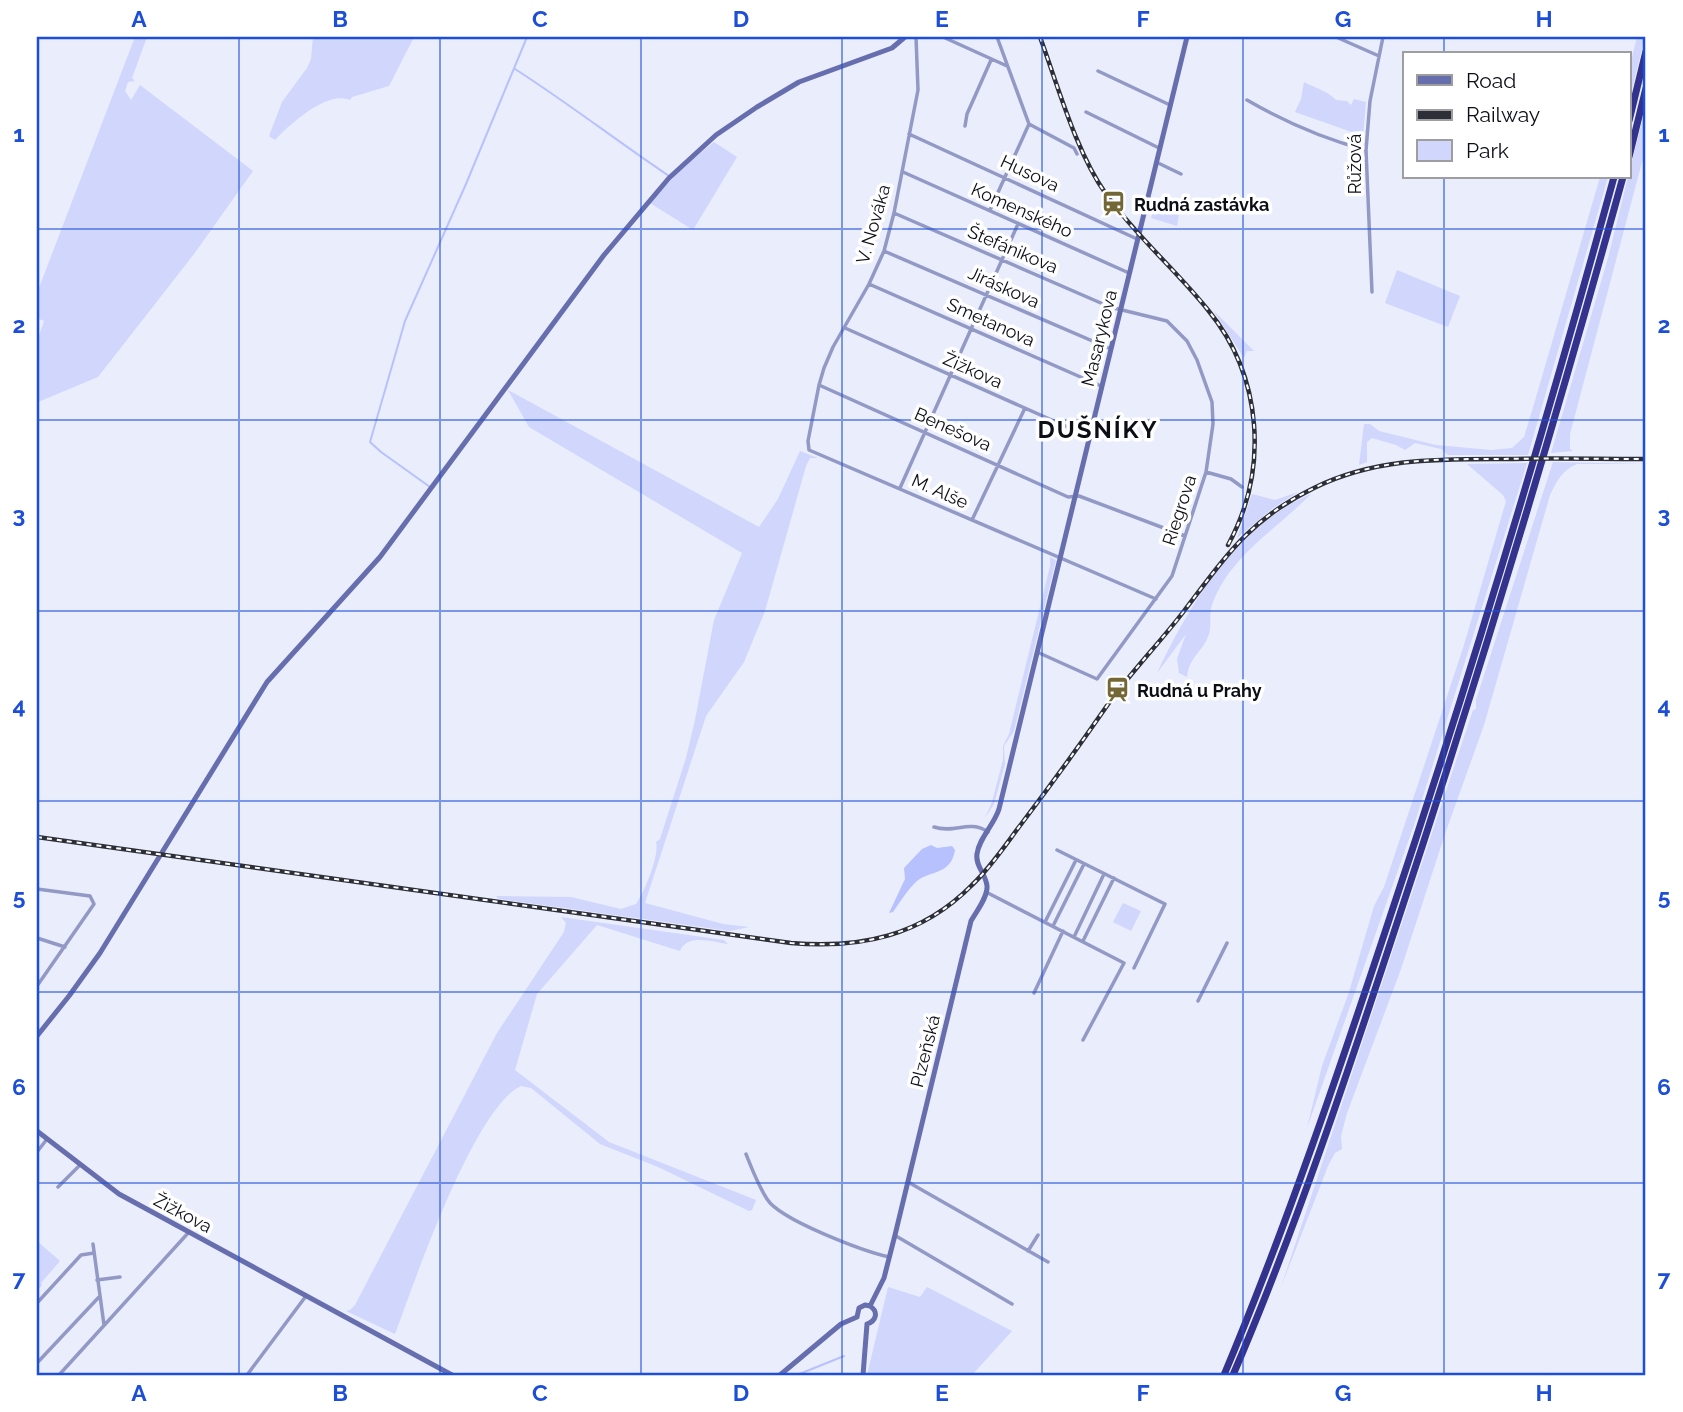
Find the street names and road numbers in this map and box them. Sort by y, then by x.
street label: Růžová [1344,134,1365,194]
street label: Husova [997,150,1063,196]
street label: Komenského [968,178,1076,242]
street label: V. Nováka [852,182,894,266]
street label: Štefánikova [965,220,1062,277]
street label: Jiráskova [965,262,1043,312]
street label: Masarykova [1077,288,1121,388]
street label: Smetanova [944,293,1038,351]
street label: Žižkova [940,347,1006,392]
street label: Benešova [911,403,995,455]
street label: M. Alše [909,469,972,513]
street label: Riegrova [1158,472,1200,548]
street label: Plzeňská [906,1013,944,1089]
street label: Žižkova [150,1188,216,1237]

